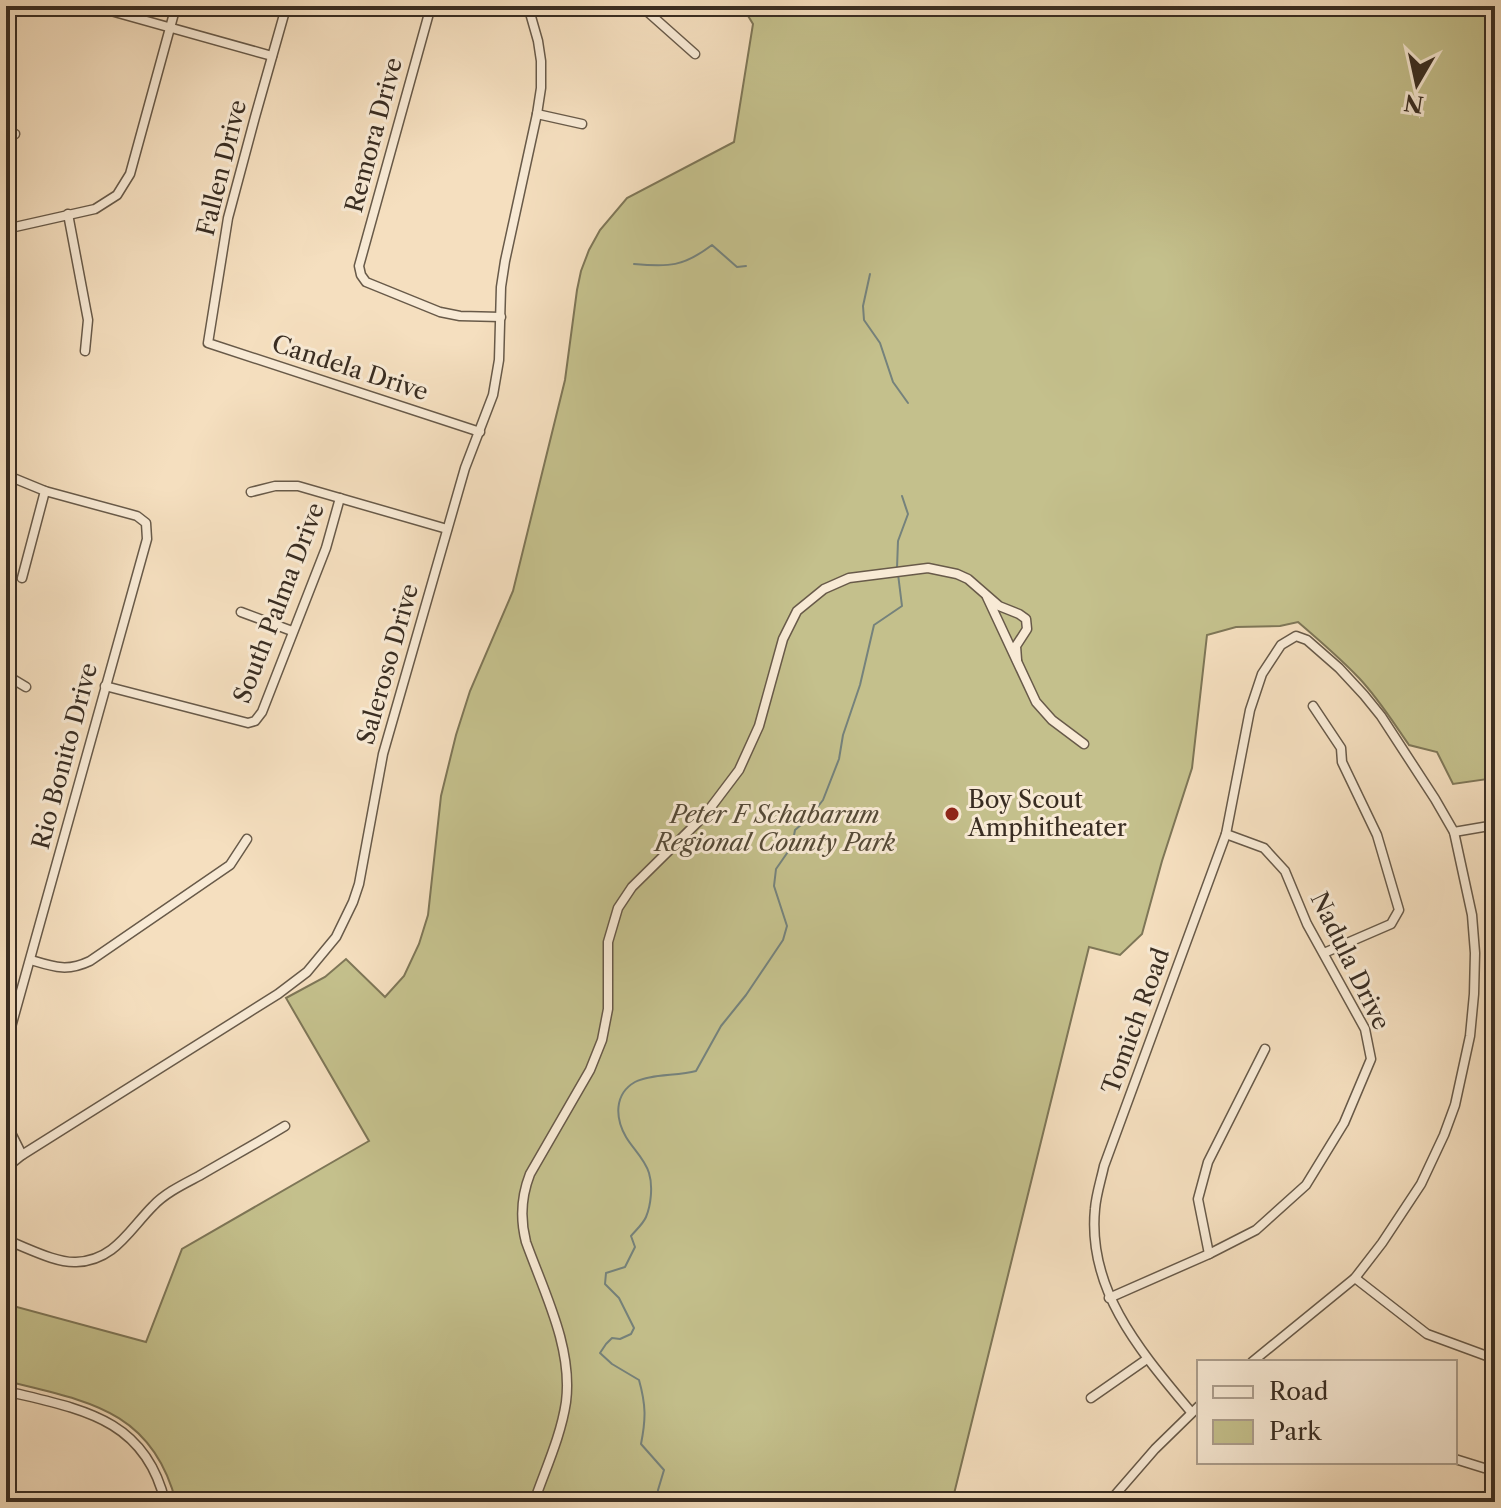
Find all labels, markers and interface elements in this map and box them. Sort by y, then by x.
north arrow [1377,44,1457,124]
street label: Remora Drive [339,54,408,215]
text: N [1402,88,1426,118]
street label: Fallen Drive [191,97,252,239]
street label: Candela Drive [268,329,432,406]
street label: South Palma Drive [227,498,330,707]
street label: Saleroso Drive [351,580,424,748]
street label: Rio Bonito Drive [26,660,103,852]
place label: Boy Scout Amphitheater [967,785,1127,842]
park label: Peter F Schabarum Regional County Park [653,800,896,857]
marker: Boy Scout Amphitheater [943,805,961,823]
street label: Nadula Drive [1305,887,1396,1034]
street label: Tomich Road [1096,943,1176,1098]
legend [1197,1360,1457,1464]
text: Road [1269,1377,1329,1406]
text: Park [1269,1417,1322,1446]

